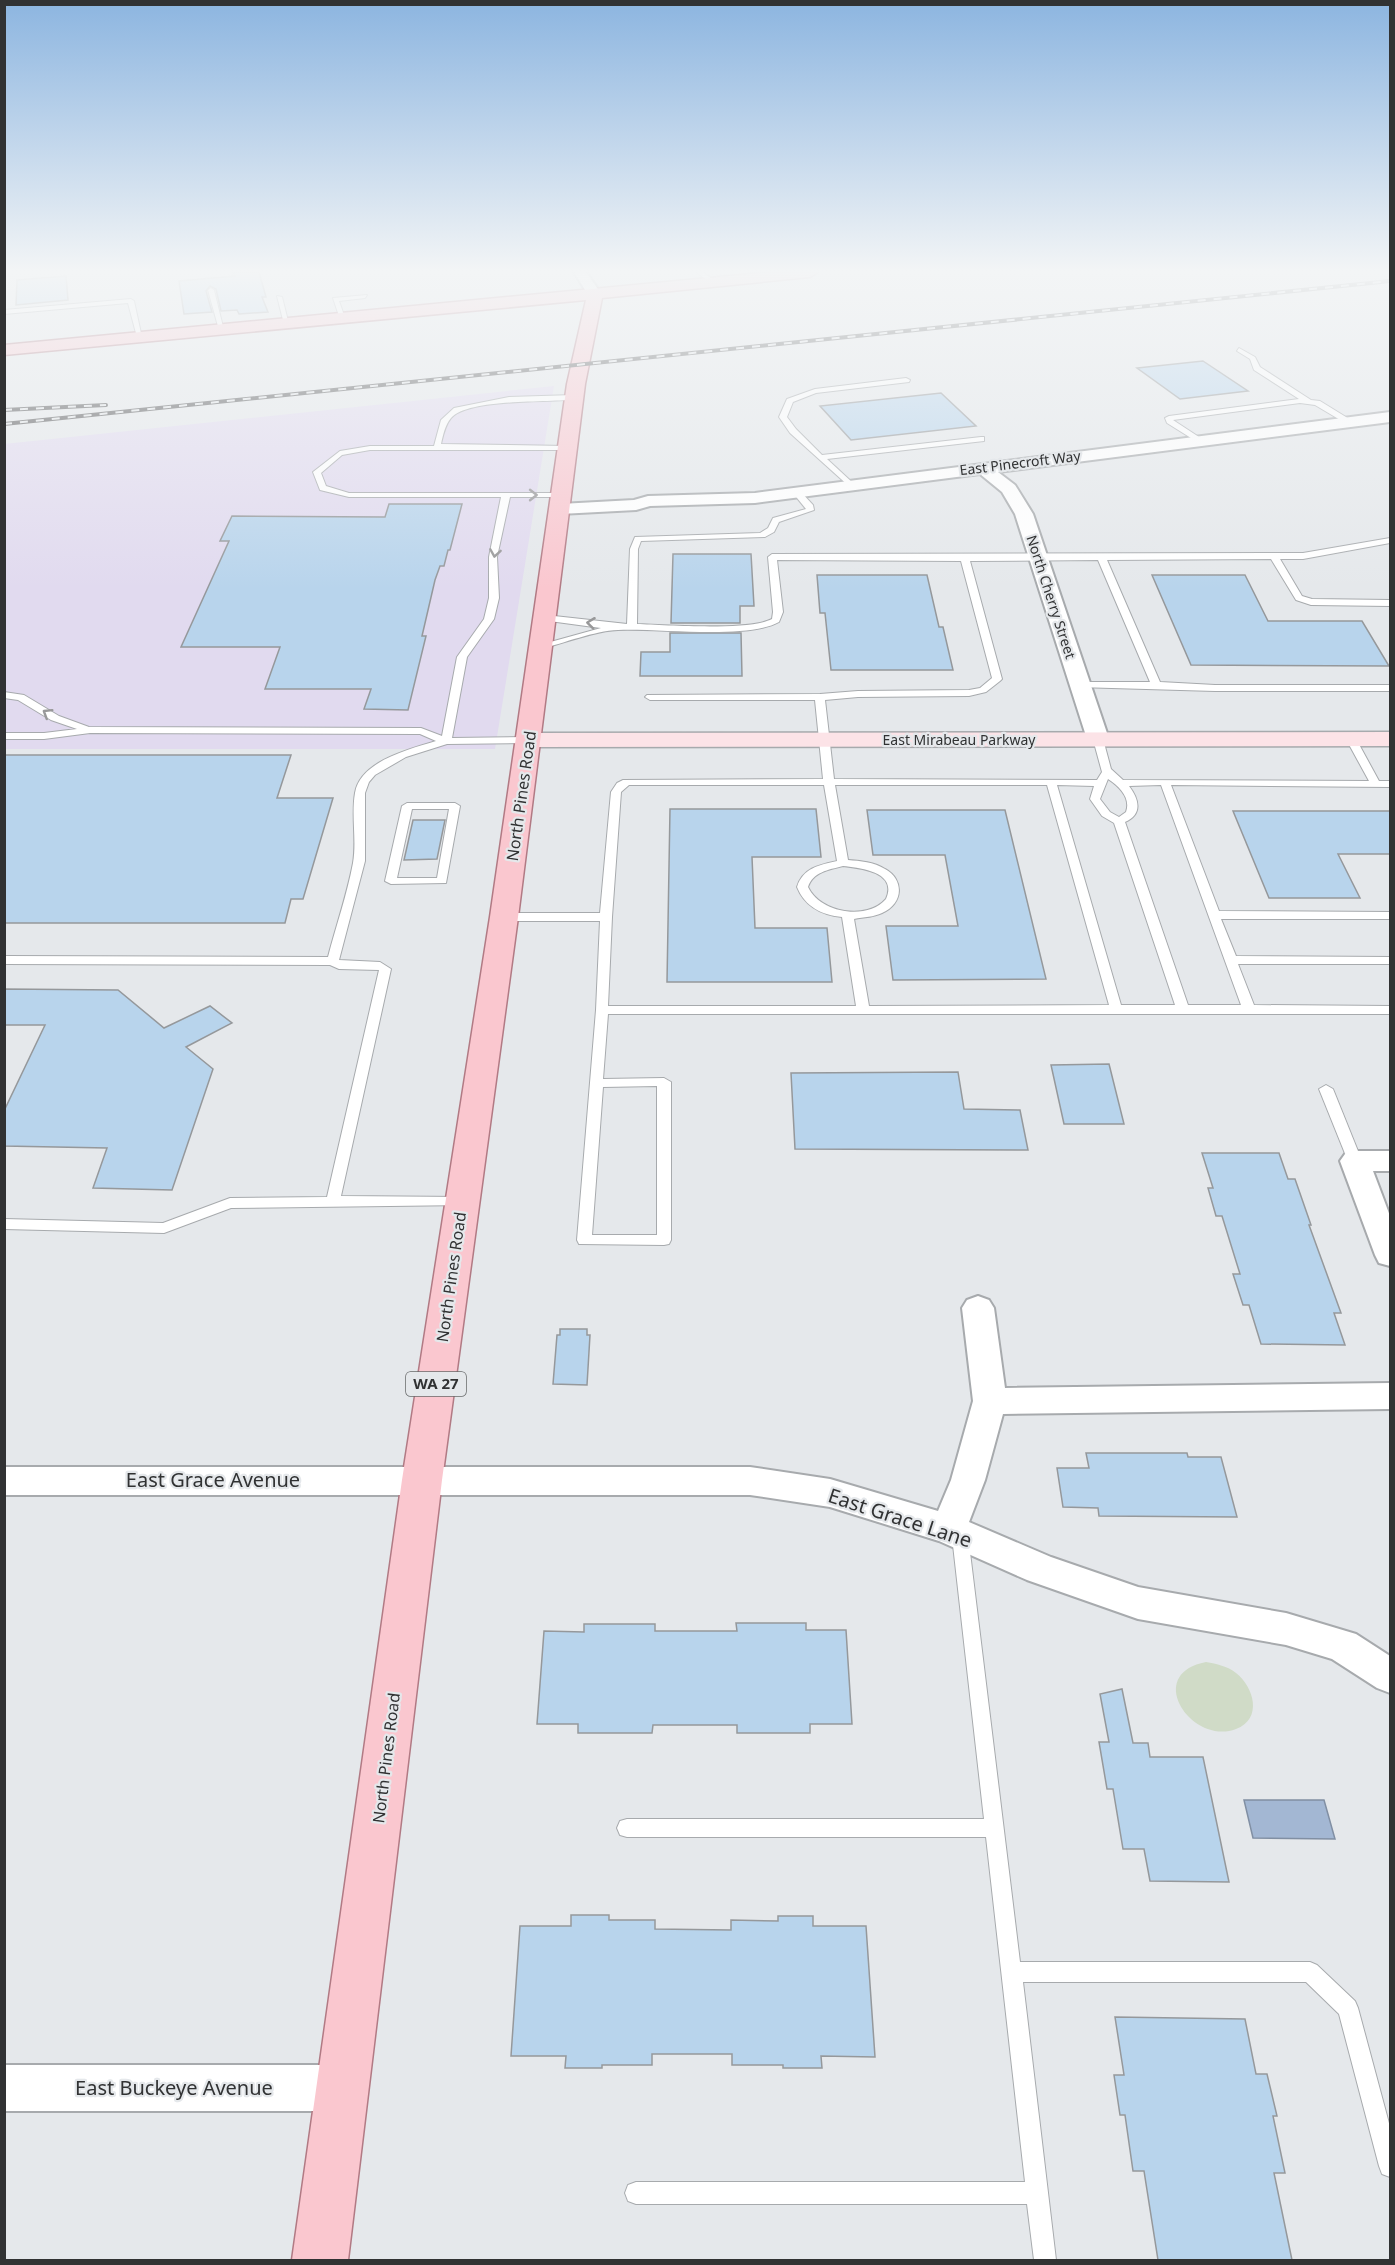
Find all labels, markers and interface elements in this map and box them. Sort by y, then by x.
street label: East Pinecroft Way [958,446,1082,479]
one-way arrow [529,489,538,501]
street label: North Cherry Street [1022,533,1080,661]
one-way arrow [489,547,502,557]
one-way arrow [587,617,596,630]
one-way arrow [42,709,53,720]
street label: North Pines Road [501,729,541,863]
street label: East Mirabeau Parkway [883,730,1036,749]
street label: North Pines Road [431,1210,471,1344]
road number: WA 27 [406,1372,466,1396]
street label: East Grace Avenue [126,1466,300,1493]
street label: East Grace Lane [825,1482,975,1553]
street label: North Pines Road [367,1692,405,1824]
street label: East Buckeye Avenue [75,2074,273,2101]

